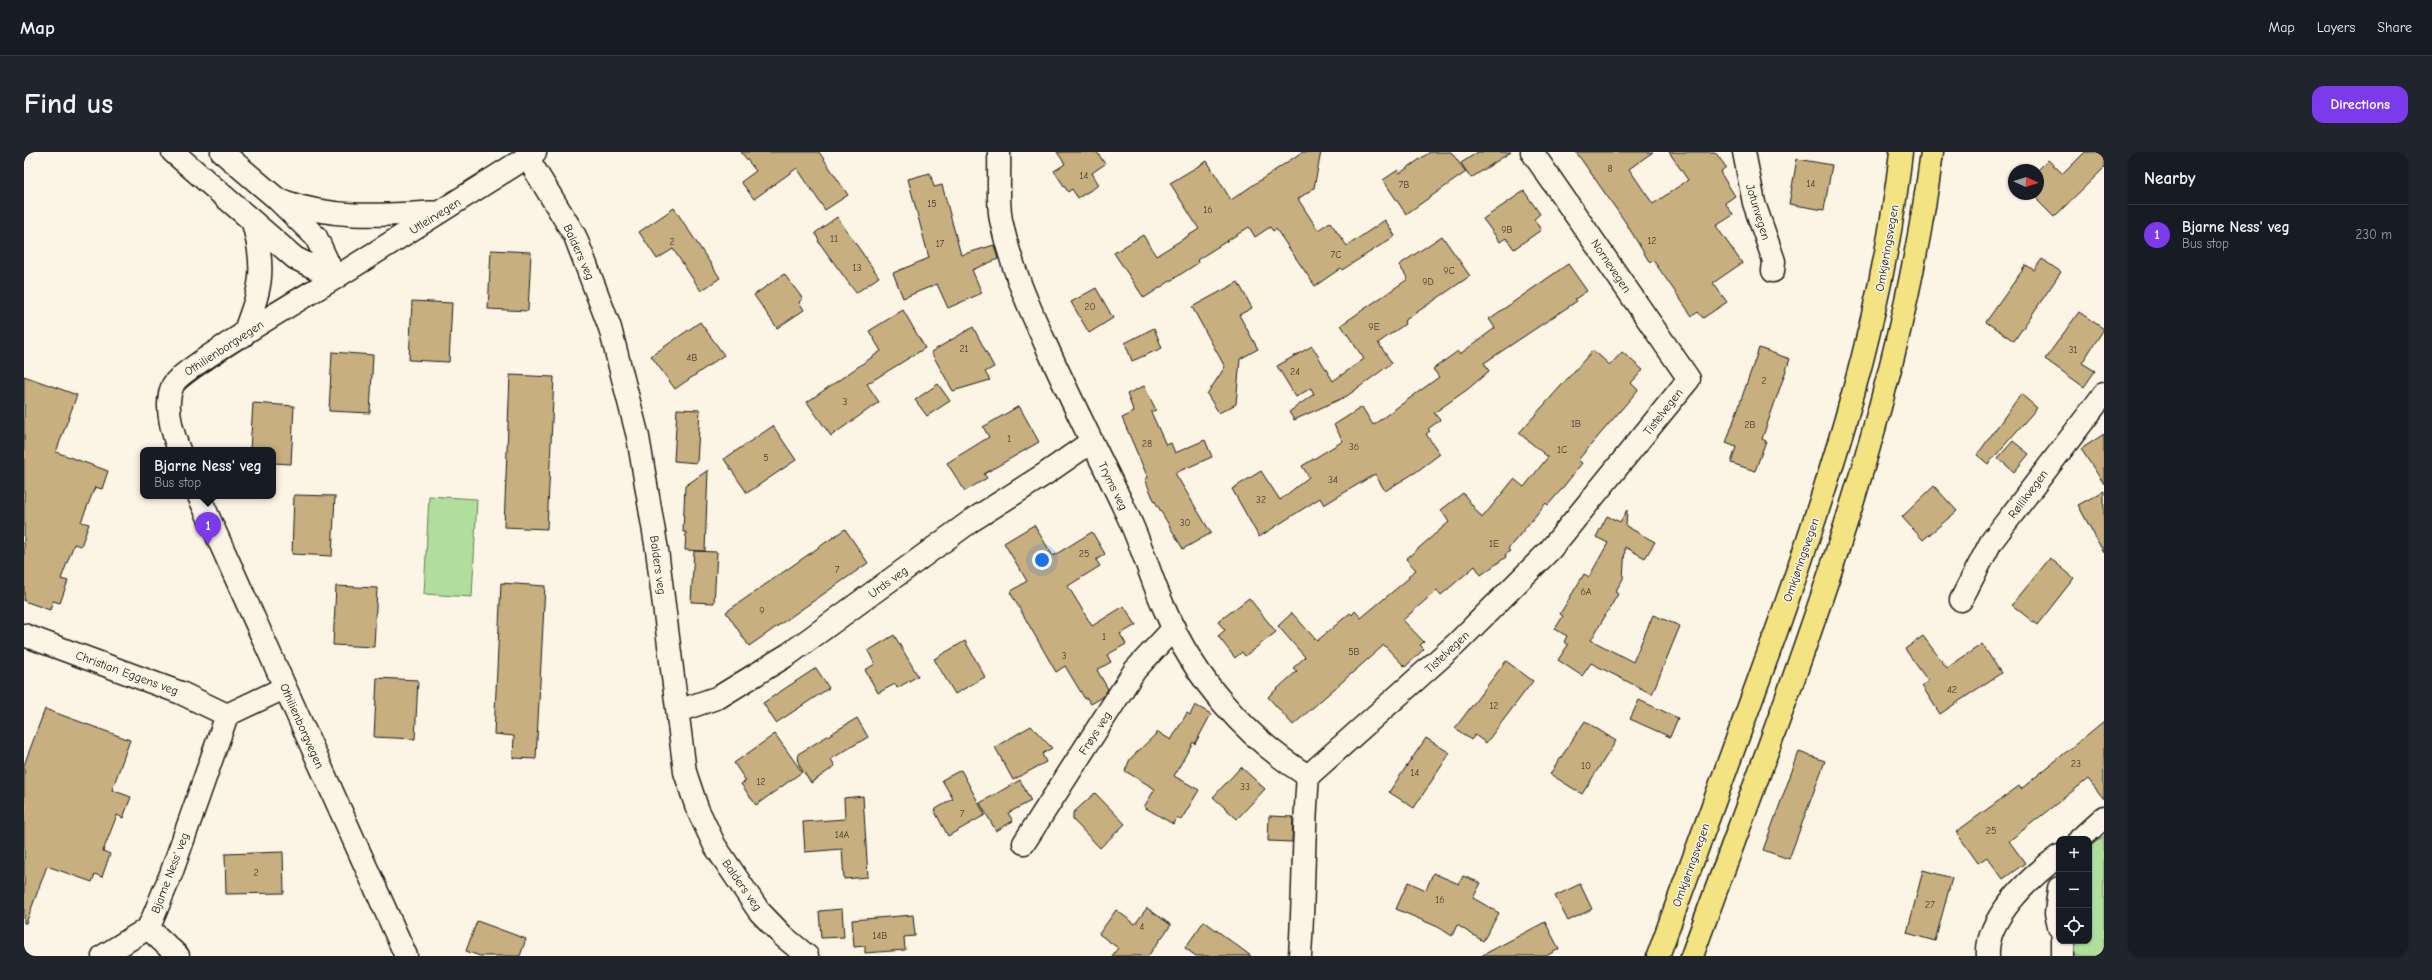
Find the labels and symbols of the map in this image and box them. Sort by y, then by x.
house number: 8 [1607,163,1613,175]
north arrow [2008,164,2044,200]
house number: 14 [1080,170,1089,182]
house number: 14 [1807,178,1816,190]
house number: 7B [1399,179,1409,191]
street label: Jotunvegen [1743,182,1773,242]
street label: Utleirvegen [407,195,463,237]
house number: 15 [927,198,937,210]
street label: Omkjøringsvegen [1872,203,1902,293]
house number: 16 [1203,204,1213,216]
street label: Balders veg [560,222,598,282]
house number: 9B [1501,224,1513,236]
house number: 11 [830,233,838,245]
house number: 12 [1647,235,1657,247]
house number: 2 [669,236,675,248]
street label: Nornevegen [1588,237,1634,295]
house number: 17 [936,238,945,250]
house number: 7C [1331,249,1341,261]
house number: 13 [852,262,862,274]
house number: 9C [1443,265,1455,277]
house number: 9D [1422,276,1434,288]
house number: 20 [1084,301,1096,313]
street label: Othilienborgvegen [182,317,266,379]
house number: 9E [1368,321,1380,333]
house number: 21 [959,343,969,355]
house number: 31 [2068,344,2078,356]
house number: 4B [686,352,698,364]
house number: 24 [1290,366,1300,378]
house number: 2 [1761,375,1767,387]
street label: Tistelvegen [1640,386,1686,438]
house number: 3 [842,396,848,408]
house number: 1B [1571,418,1581,430]
house number: 2B [1744,419,1756,431]
house number: 1 [1007,433,1011,445]
house number: 28 [1142,438,1152,450]
house number: 36 [1349,441,1359,453]
house number: 1C [1557,444,1567,456]
house number: 5 [763,452,769,464]
street label: Tryms veg [1095,459,1131,513]
street label: Røllikvegen [2005,467,2051,521]
house number: 34 [1328,474,1338,486]
house number: 32 [1256,494,1266,506]
pin: 1 [195,512,221,545]
street label: Omkjøringsvegen [1780,516,1822,604]
house number: 30 [1179,517,1191,529]
street label: Balders veg [647,535,669,595]
house number: 1E [1489,538,1499,550]
house number: 25 [1079,548,1089,560]
your location [1032,550,1052,570]
street label: Urds veg [866,563,910,601]
house number: 7 [835,564,840,576]
house number: 6A [1580,586,1592,598]
house number: 9 [759,605,765,617]
street label: Tistelvegen [1422,628,1472,676]
house number: 1 [1102,631,1106,643]
house number: 5B [1348,646,1360,658]
street label: Christian Eggens veg [74,648,180,698]
house number: 3 [1061,650,1067,662]
street label: Othilienborgvegen [277,681,327,771]
house number: 42 [1947,684,1957,696]
house number: 12 [1489,700,1499,712]
street label: Frøys veg [1076,709,1114,757]
house number: 23 [2071,758,2081,770]
house number: 10 [1581,760,1591,772]
house number: 14 [1411,767,1420,779]
house number: 12 [756,776,766,788]
house number: 33 [1240,781,1250,793]
house number: 7 [960,808,965,820]
street label: Omkjøringsvegen [1669,821,1713,909]
house number: 25 [1986,825,1996,837]
house number: 14A [835,829,849,841]
street label: Bjarne Ness' veg [148,831,192,915]
street label: Balders veg [719,857,765,913]
house number: 2 [253,867,259,879]
house number: 16 [1435,894,1445,906]
house number: 27 [1925,899,1935,911]
house number: 4 [1140,921,1145,933]
house number: 14B [873,930,887,942]

